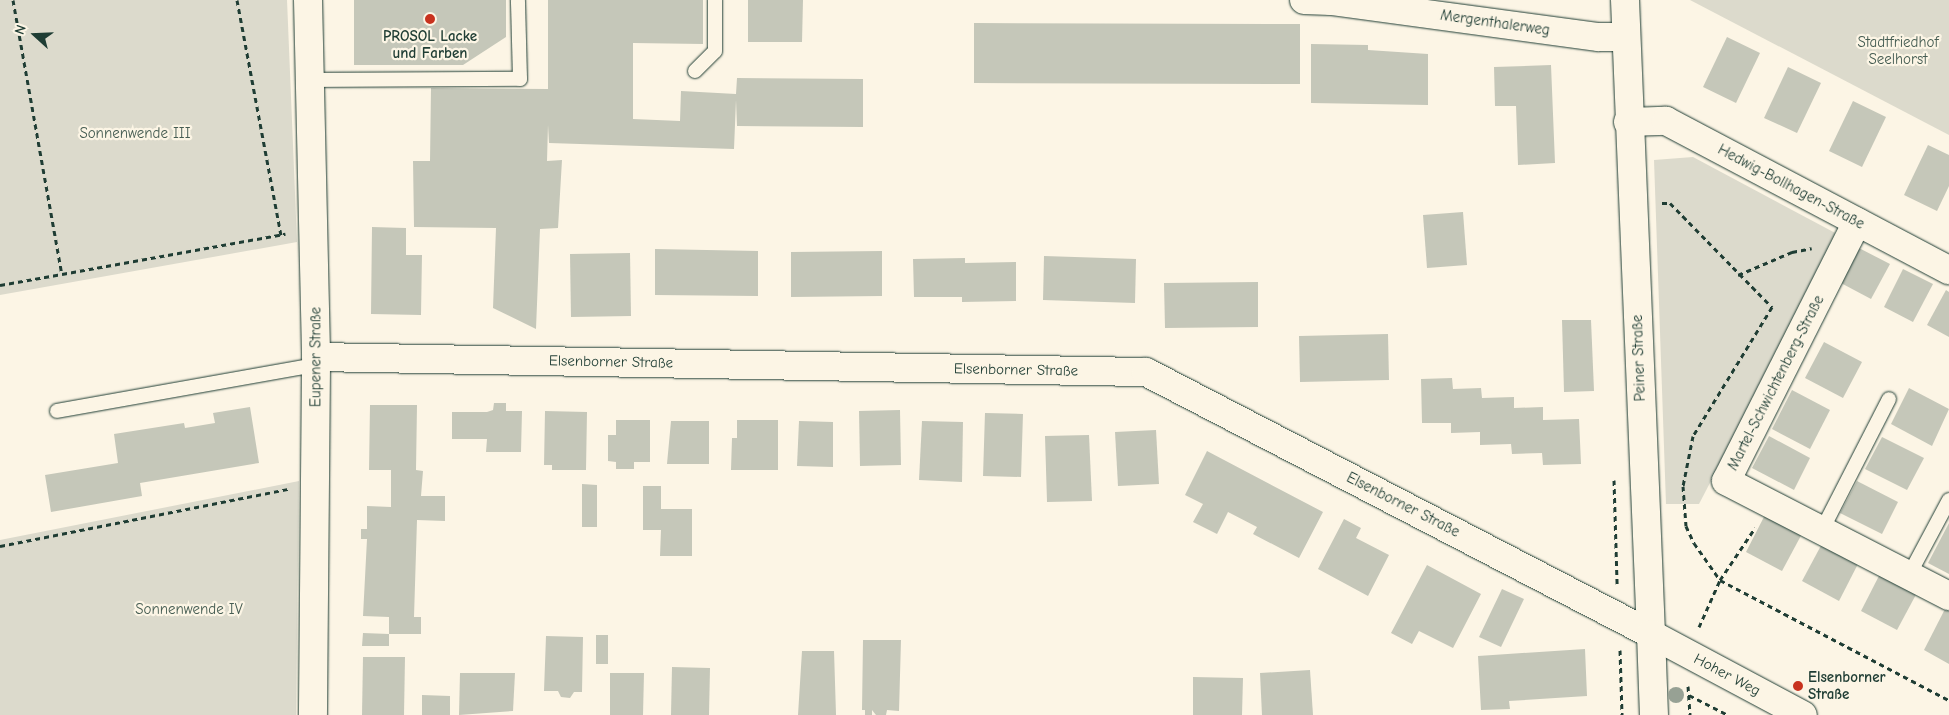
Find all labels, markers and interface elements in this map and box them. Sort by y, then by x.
street label: Mergenthalerweg [1439,6,1551,40]
north arrow [10,10,60,60]
marker: PROSOL Lacke und Farben [424,13,436,25]
text: N [11,23,30,37]
place label: PROSOL Lacke und Farben [383,27,477,62]
park label: Stadtfriedhof Seelhorst [1857,33,1939,68]
park label: Sonnenwende III [79,125,191,143]
street label: Hedwig-Bollhagen-Straße [1715,141,1867,233]
street label: Martel-Schwichtenberg-Straße [1724,292,1828,474]
street label: Eupener Straße [307,307,325,407]
street label: Peiner Straße [1628,314,1650,402]
street label: Elsenborner Straße [549,352,673,372]
street label: Elsenborner Straße [954,360,1078,380]
street label: Elsenborner Straße [1343,469,1463,541]
park label: Sonnenwende IV [135,601,243,619]
street label: Hoher Weg [1691,650,1763,700]
place label: Elsenborner Straße [1808,668,1886,703]
marker: Elsenborner Straße [1792,680,1804,692]

